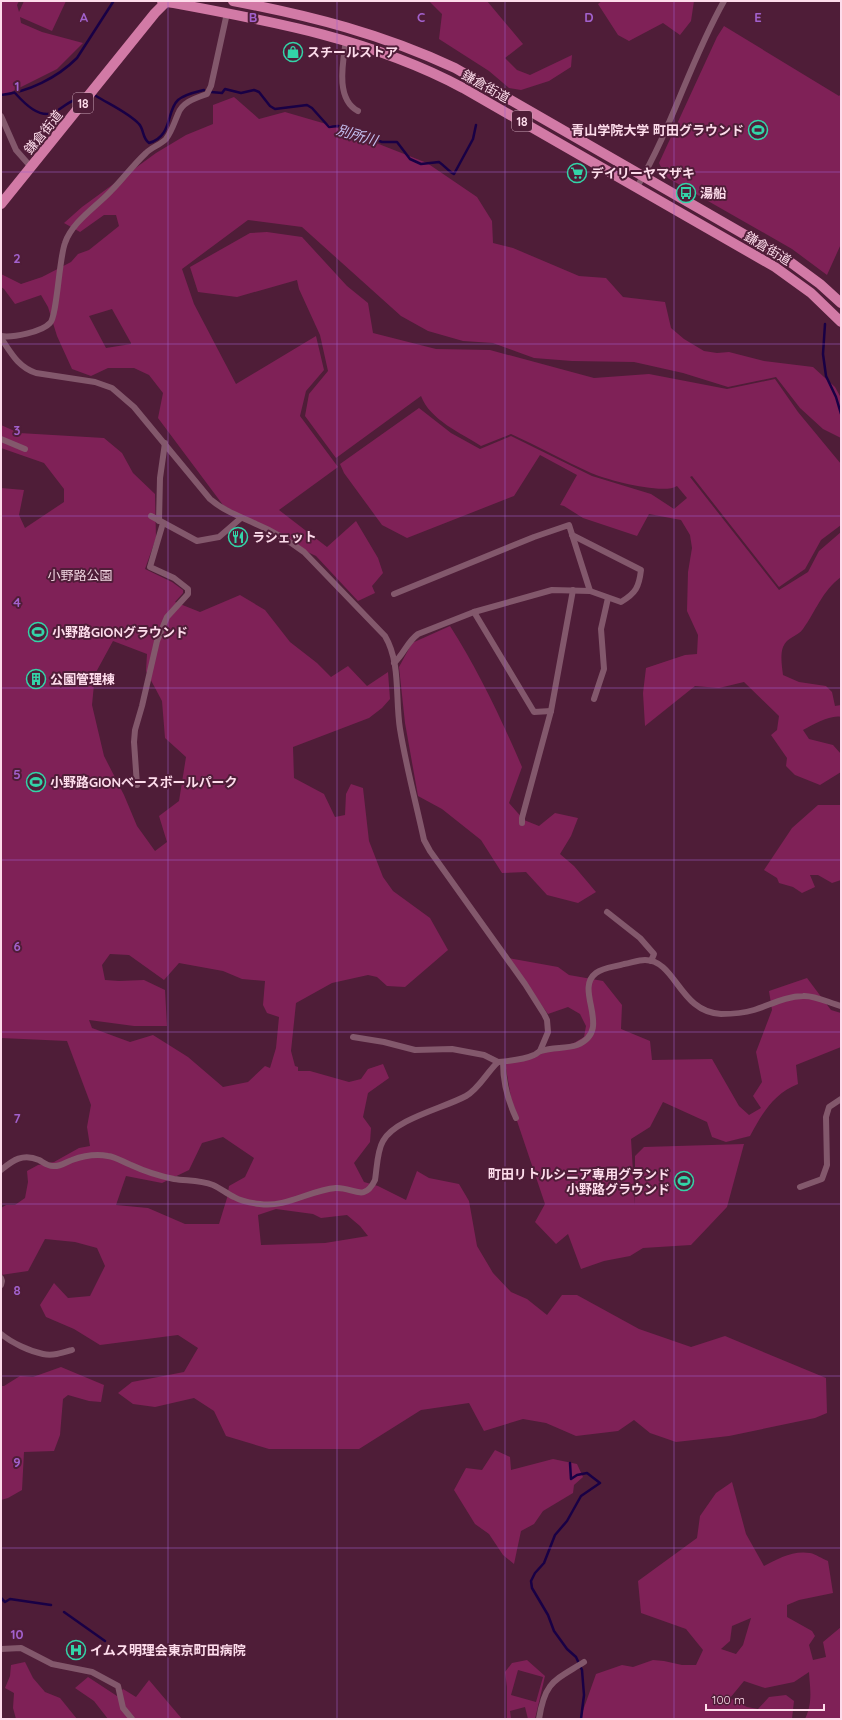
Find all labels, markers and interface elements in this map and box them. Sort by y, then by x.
text: A [80,9,89,25]
text: B [249,9,257,25]
text: C [417,9,425,25]
text: D [584,9,594,25]
text: E [754,9,762,25]
shop icon: スチールストア [282,41,304,63]
place label: スチールストア [307,44,398,60]
street label: 鎌倉街道 [459,66,513,106]
text: 1 [14,78,20,94]
road number: 18 [73,93,93,113]
street label: 鎌倉街道 [20,107,66,157]
road number: 18 [512,111,532,131]
sports icon: 青山学院大学 町田グラウンド [747,119,769,141]
water label: 別所川 [334,121,382,150]
place label: 青山学院大学 町田グラウンド [571,122,744,138]
supermarket icon: デイリーヤマザキ [566,162,588,184]
place label: デイリーヤマザキ [591,165,695,181]
bus stop icon: 湯船 [675,182,697,204]
place label: 湯船 [700,185,727,201]
street label: 鎌倉街道 [742,228,794,268]
text: 2 [13,250,21,266]
text: 3 [14,422,21,438]
restaurant icon: ラシェット [227,526,249,548]
place label: ラシェット [252,529,317,545]
park label: 小野路公園 [47,567,113,583]
text: 4 [13,594,21,610]
sports icon: 小野路GIONグラウンド [27,621,49,643]
place label: 小野路GIONグラウンド [52,624,188,640]
building icon: 公園管理棟 [25,668,47,690]
place label: 公園管理棟 [50,671,115,687]
text: 5 [13,766,21,782]
sports icon: 小野路GIONベースボールパーク [25,771,47,793]
place label: 小野路GIONベースボールパーク [50,774,237,790]
text: 6 [13,938,21,954]
text: 7 [13,1110,21,1126]
place label: 町田リトルシニア専用グランド 小野路グラウンド [488,1166,670,1197]
sports icon: 町田リトルシニア専用グランド 小野路グラウンド [673,1170,695,1192]
text: 8 [13,1282,21,1298]
text: 9 [13,1454,21,1470]
text: 10 [10,1626,24,1642]
hospital icon: イムス明理会東京町田病院 [65,1639,87,1661]
place label: イムス明理会東京町田病院 [90,1642,246,1658]
scale bar [706,1686,824,1712]
text: 100 m [712,1692,745,1707]

